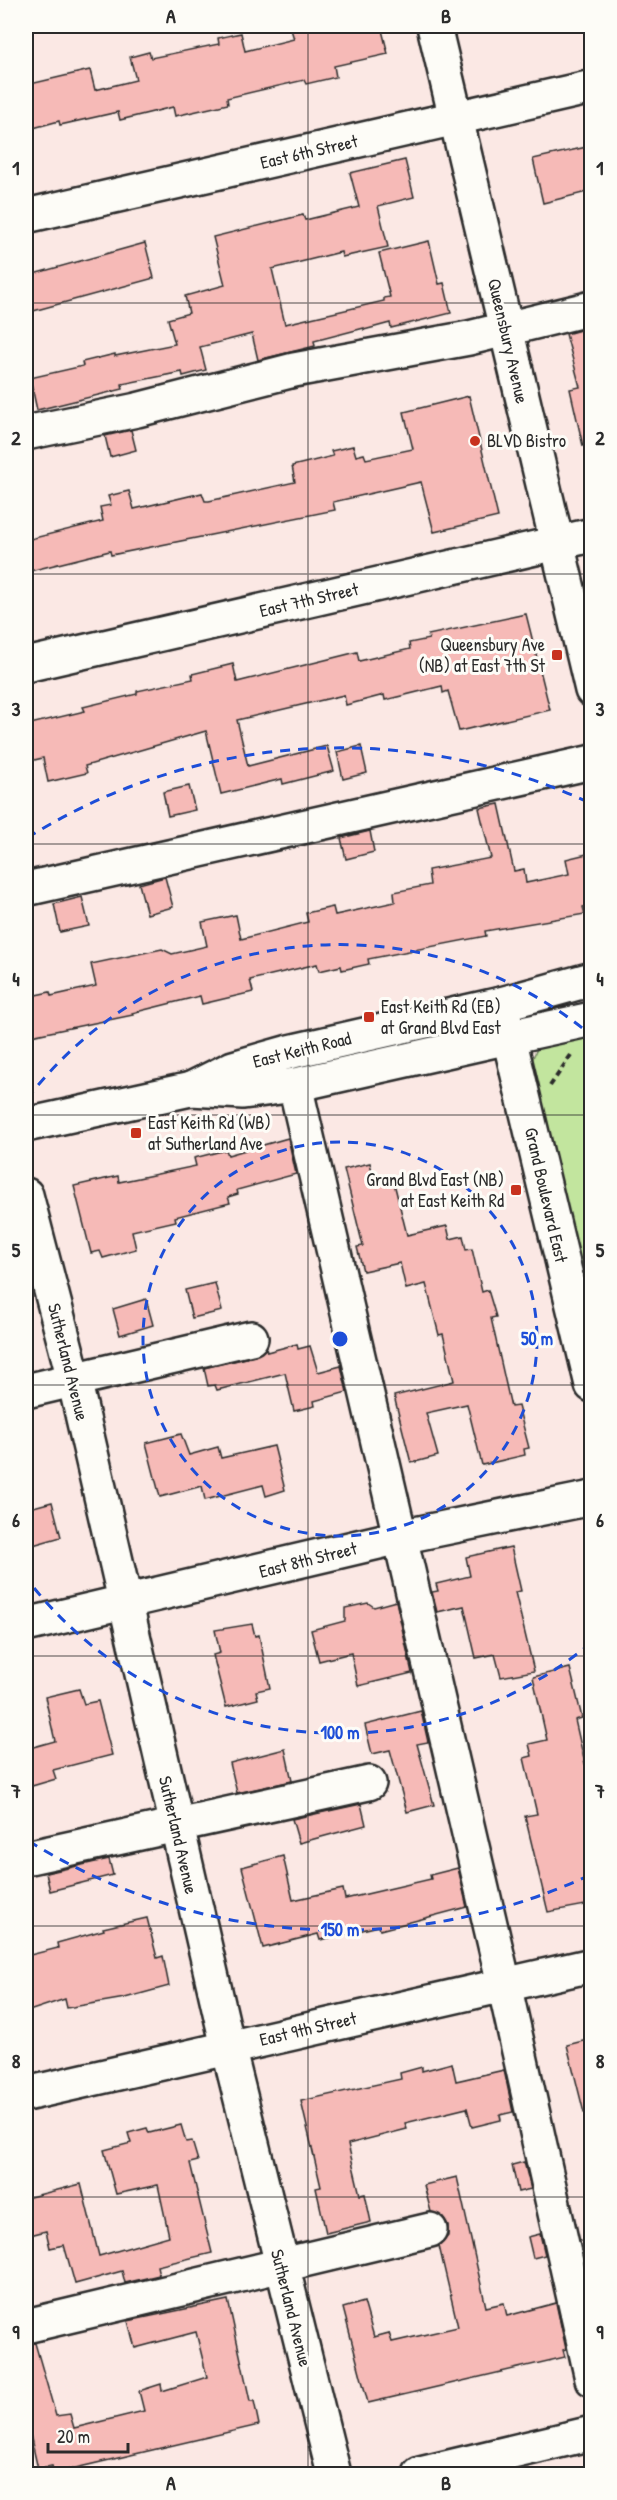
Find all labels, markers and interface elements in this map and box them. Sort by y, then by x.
text: A [166,2,176,29]
text: B [441,2,451,29]
street label: East 6th Street [258,128,361,175]
text: 1 [12,154,20,181]
text: 1 [596,154,604,181]
street label: Queensbury Avenue [482,276,535,406]
text: 2 [11,424,21,451]
text: 2 [595,424,605,451]
place label: BLVD Bistro [487,428,566,453]
marker: BLVD Bistro [468,434,482,448]
street label: East 7th Street [257,576,362,623]
place label: Queensbury Ave (NB) at East 7th St [419,632,546,678]
marker: Queensbury Ave (NB) at East 7th St [550,648,564,662]
text: 3 [12,695,21,722]
text: 3 [596,695,605,722]
text: 4 [12,965,20,992]
text: 4 [596,965,604,992]
place label: East Keith Rd (EB) at Grand Blvd East [381,994,502,1040]
marker: East Keith Rd (EB) at Grand Blvd East [362,1010,376,1024]
street label: East Keith Road [250,1025,354,1074]
place label: East Keith Rd (WB) at Sutherland Ave [148,1110,271,1156]
street label: Grand Boulevard East [519,1125,574,1266]
marker: East Keith Rd (WB) at Sutherland Ave [129,1126,143,1140]
place label: Grand Blvd East (NB) at East Keith Rd [366,1167,504,1213]
marker: Grand Blvd East (NB) at East Keith Rd [509,1183,523,1197]
text: 5 [12,1236,21,1263]
text: 5 [596,1236,605,1263]
street label: Sutherland Avenue [42,1301,95,1423]
text: 50 m [521,1326,553,1351]
centre of rings [330,1329,350,1349]
text: 6 [12,1506,20,1533]
text: 6 [596,1506,604,1533]
street label: East 8th Street [256,1535,360,1584]
text: 100 m [320,1720,360,1745]
street label: Sutherland Avenue [153,1774,204,1896]
text: 7 [10,1777,21,1804]
text: 7 [594,1777,605,1804]
text: 150 m [321,1917,359,1942]
street label: East 9th Street [257,2005,360,2052]
text: 8 [12,2047,21,2074]
text: 8 [596,2047,605,2074]
street label: Sutherland Avenue [265,2247,318,2369]
text: 9 [12,2318,20,2345]
text: 9 [596,2318,604,2345]
scale bar [48,2416,128,2454]
text: 20 m [57,2424,90,2449]
text: A [166,2469,176,2496]
text: B [441,2469,451,2496]

